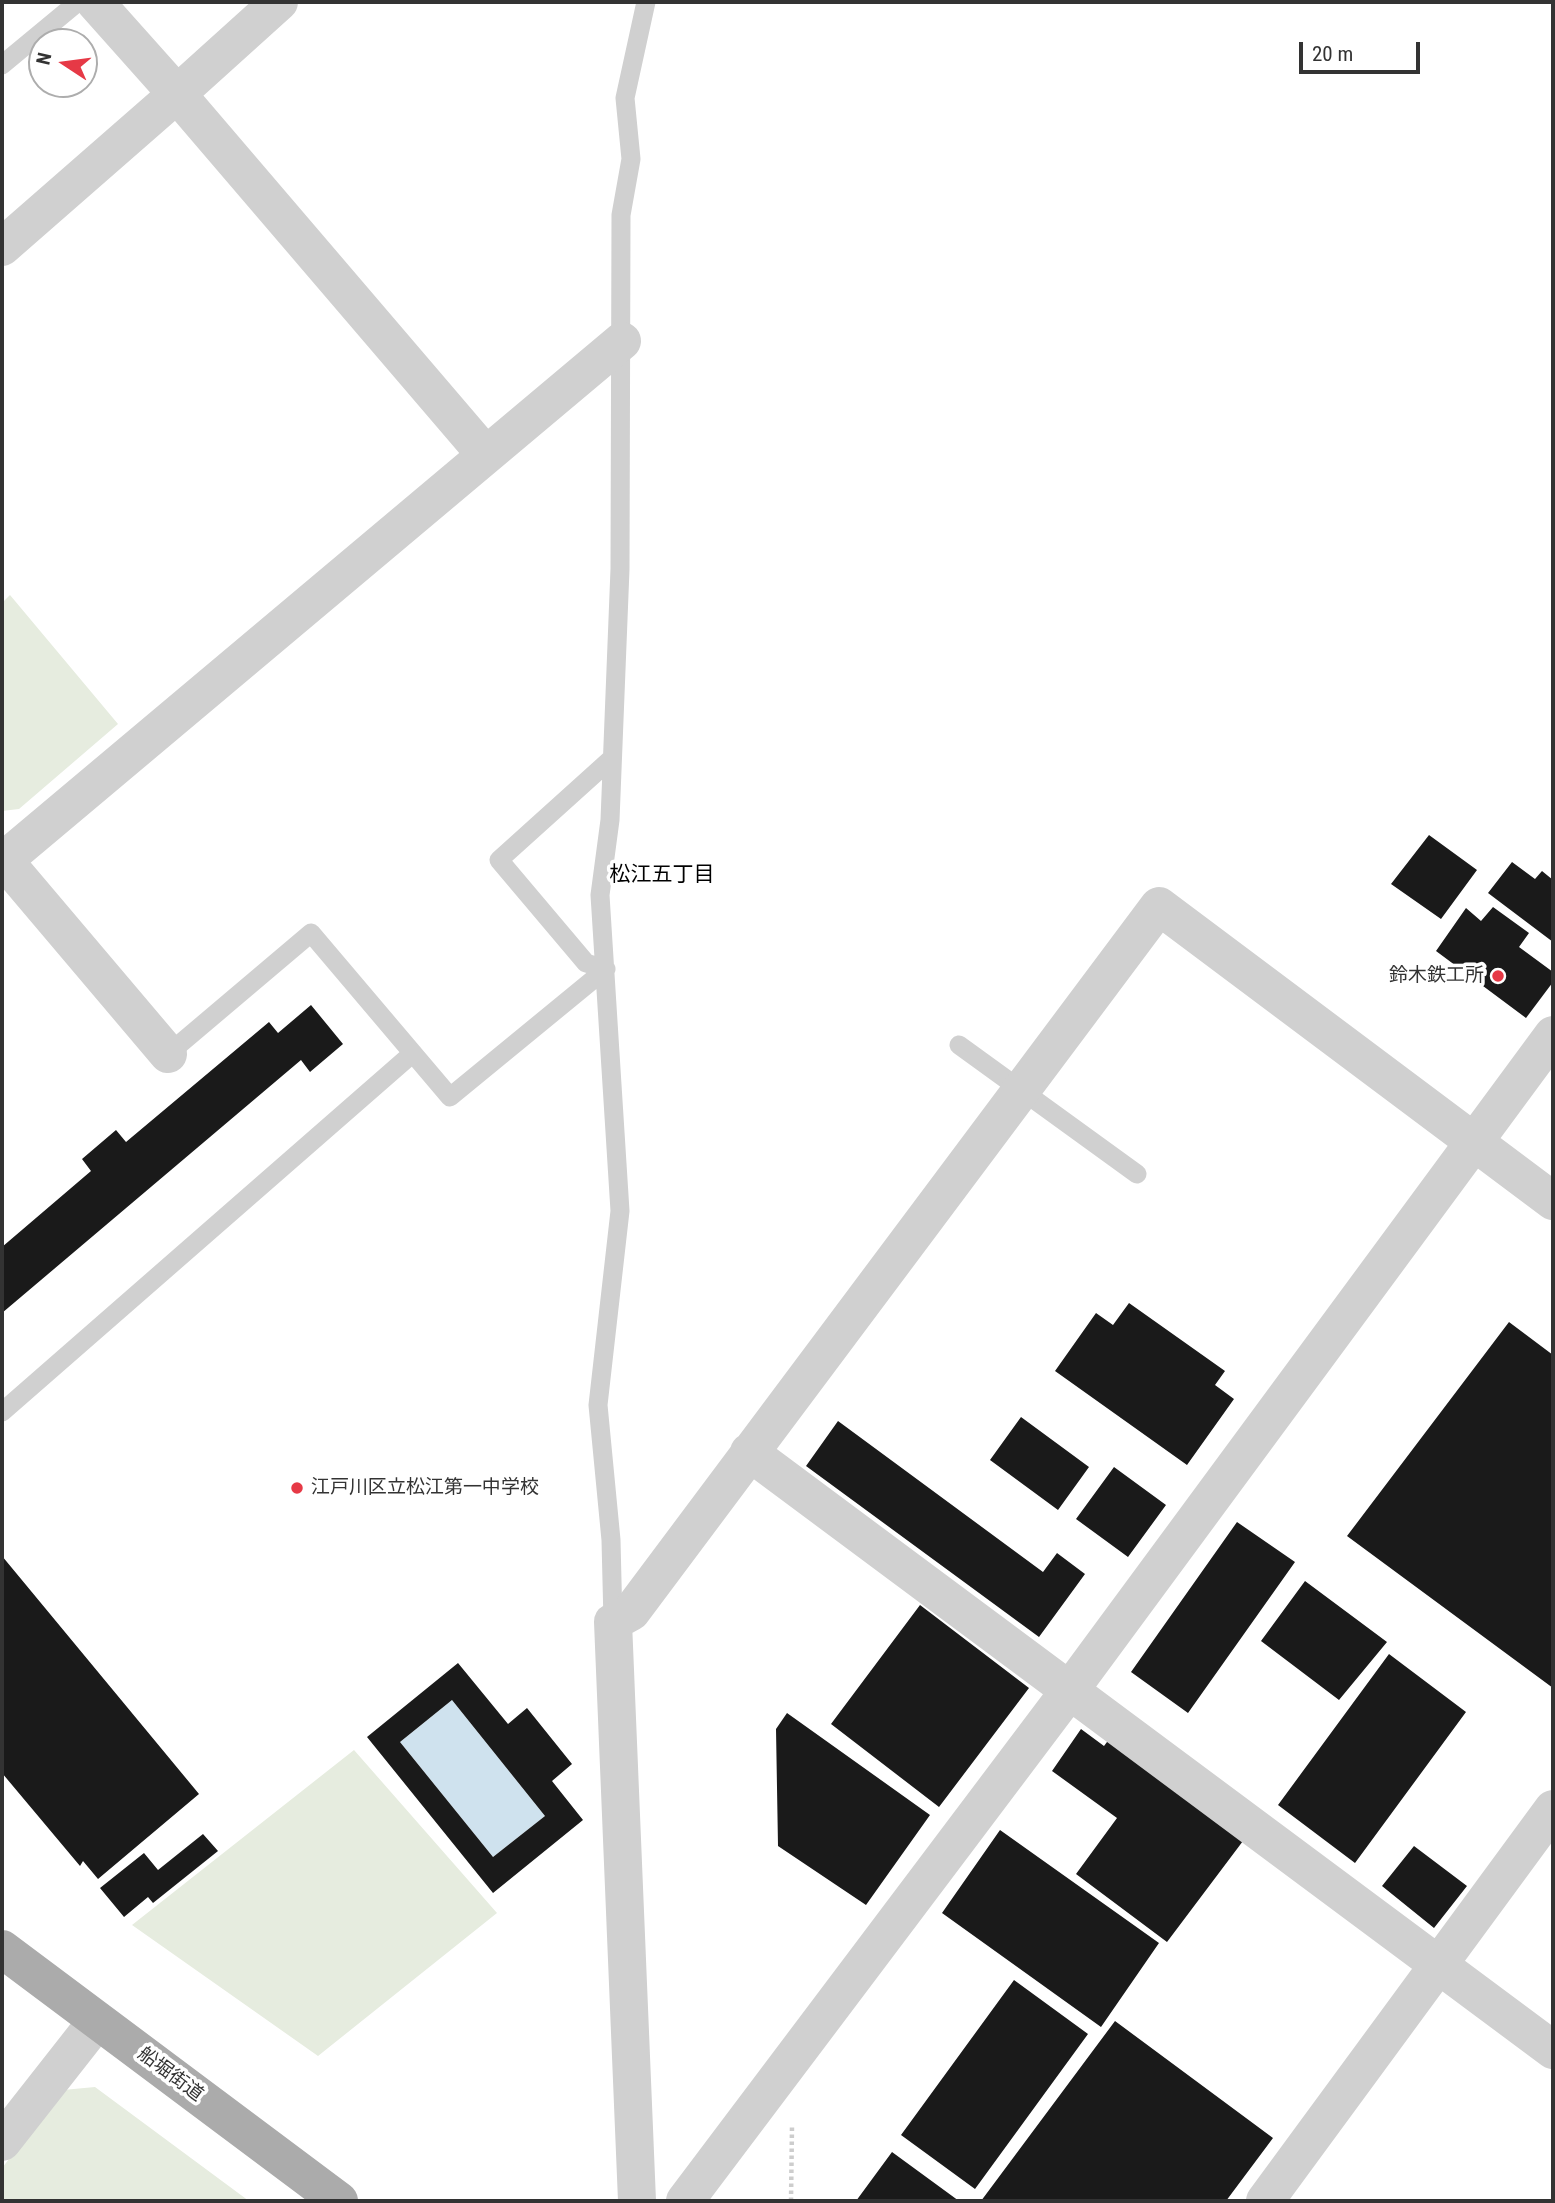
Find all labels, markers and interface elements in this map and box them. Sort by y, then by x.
north arrow [28,28,98,98]
scale bar [1303,28,1424,72]
text: 20 m [1312,42,1353,66]
text: N [31,50,57,67]
district label: 松江五丁目 [610,863,714,889]
place label: 鈴木鉄工所 [1389,965,1484,987]
marker: 鈴木鉄工所 [1490,968,1506,984]
place label: 江戸川区立松江第一中学校 [311,1477,539,1499]
marker: 江戸川区立松江第一中学校 [289,1480,305,1496]
street label: 船堀街道 [133,2043,207,2107]

